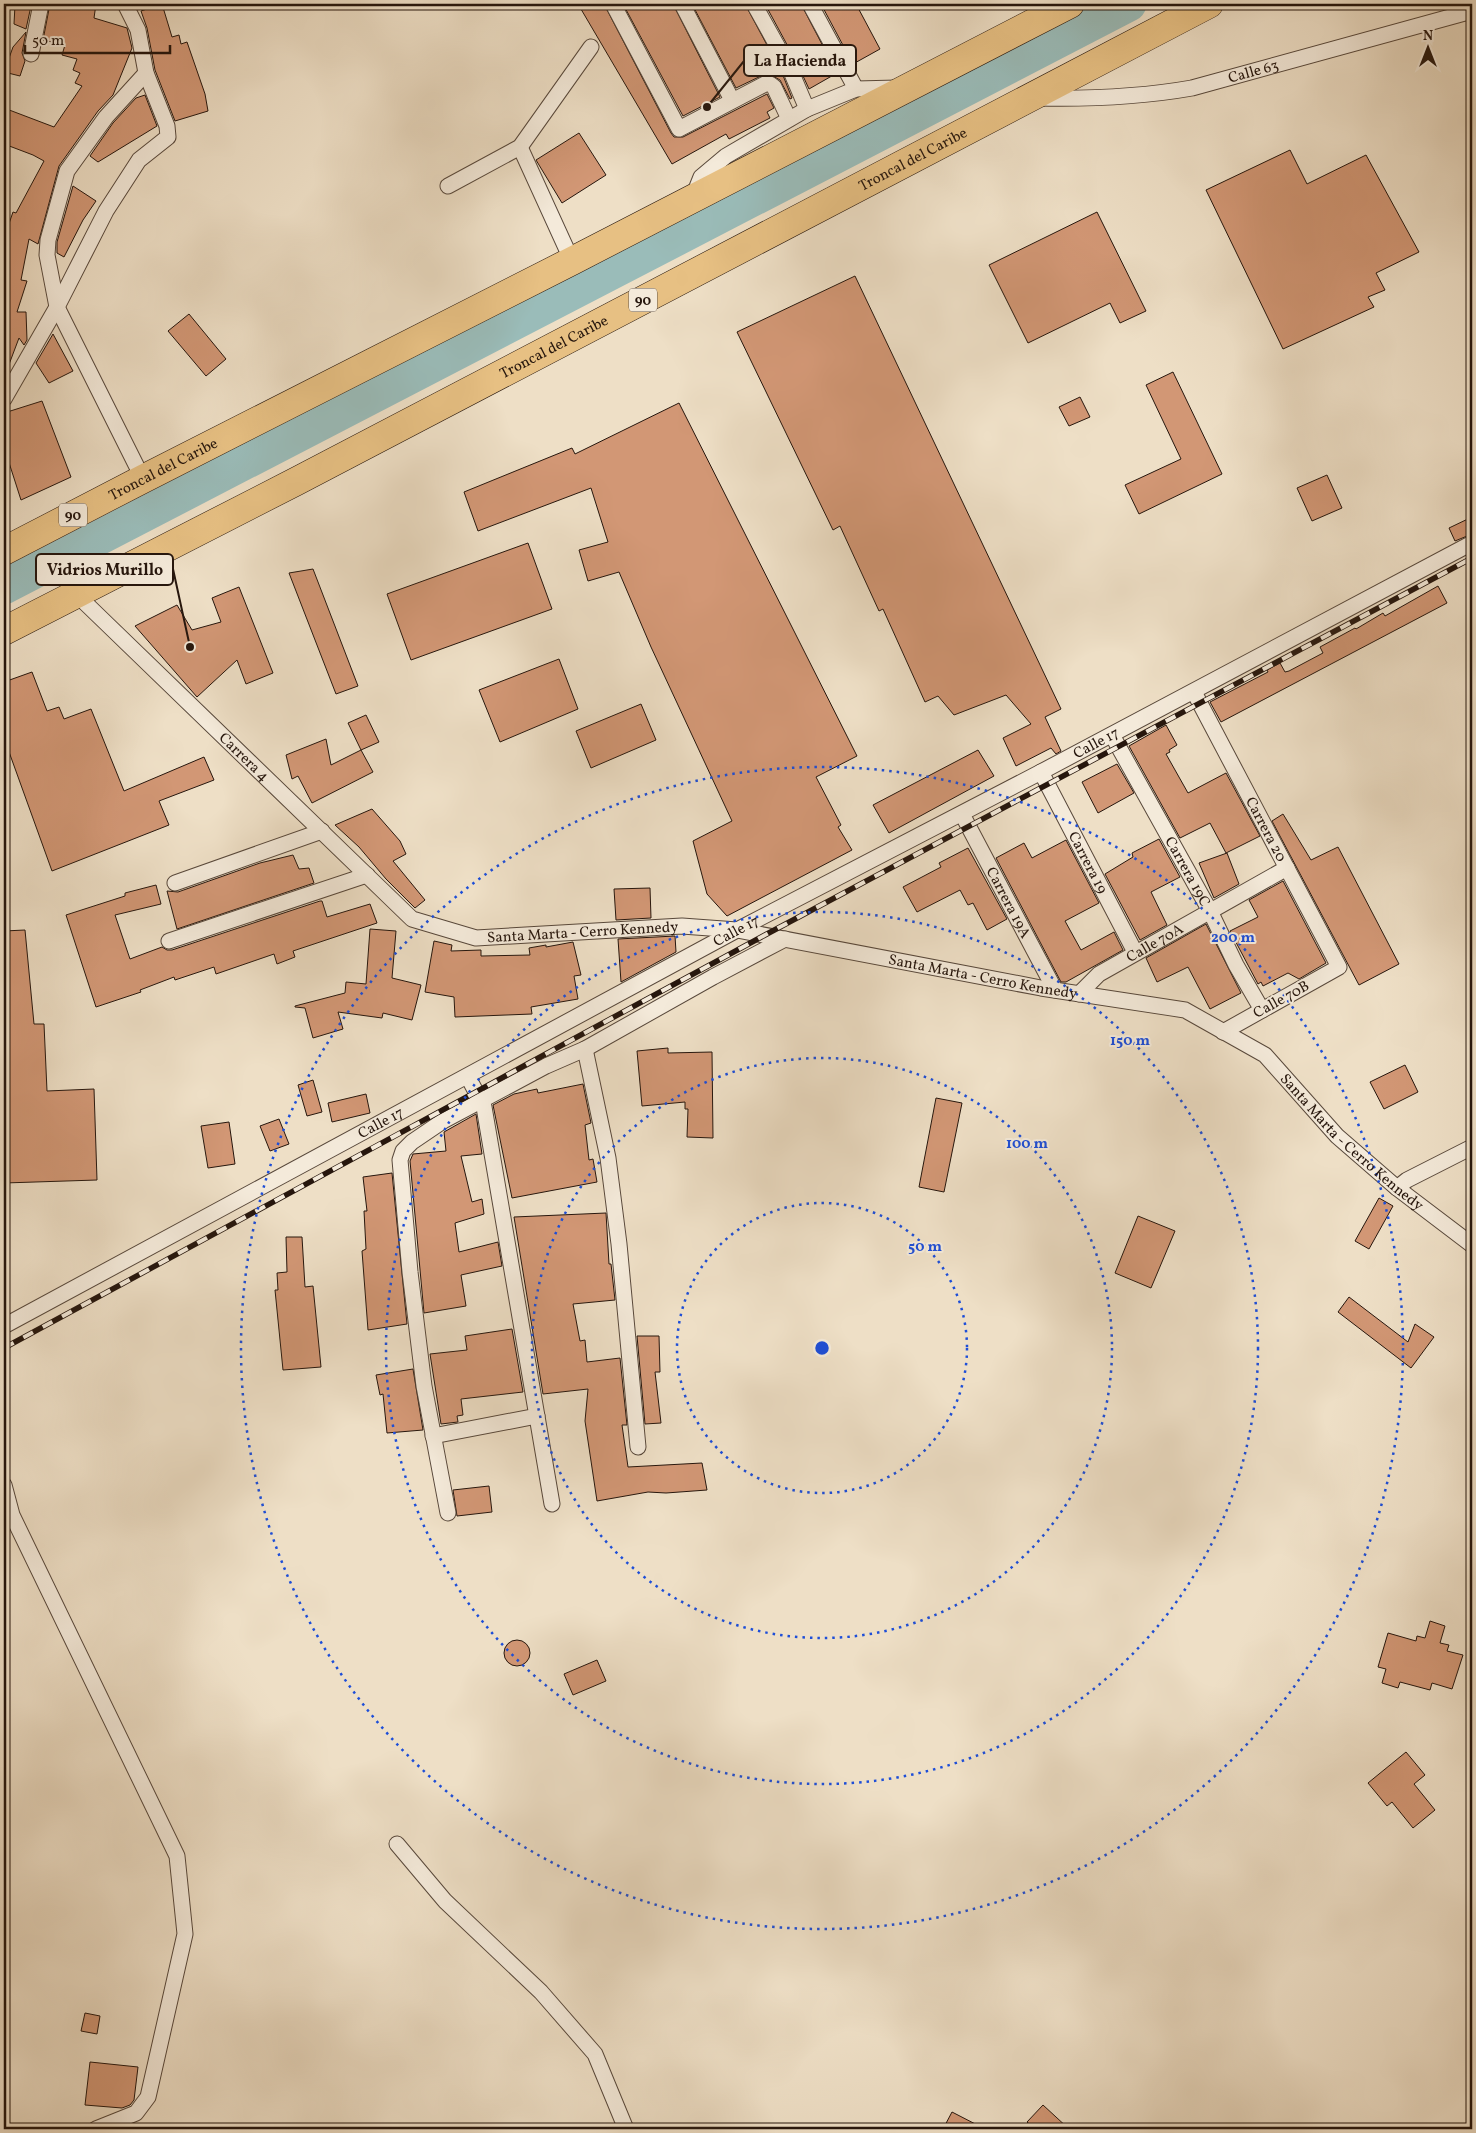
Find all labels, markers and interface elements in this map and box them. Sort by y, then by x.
scale bar [25,22,170,54]
north arrow [1404,22,1454,72]
text: N [1423,27,1433,46]
text: 50 m [32,31,64,52]
callout: La Hacienda [744,45,856,76]
text: La Hacienda [754,51,847,73]
street label: Calle 63 [1226,56,1281,90]
street label: Troncal del Caribe [855,123,971,197]
road number: 90 [629,288,657,312]
street label: Troncal del Caribe [497,311,612,385]
street label: Troncal del Caribe [106,434,222,507]
road number: 90 [59,504,87,526]
callout: Vidrios Murillo [36,554,173,585]
text: Vidrios Murillo [47,560,163,582]
street label: Calle 17 [1070,723,1123,765]
street label: Carrera 4 [213,728,273,787]
street label: Carrera 20 [1239,794,1291,866]
street label: Carrera 19 [1062,828,1112,898]
street label: Carrera 19C [1159,833,1215,911]
street label: Carrera 19A [980,864,1035,943]
street label: Calle 17 [710,911,764,953]
street label: Santa Marta - Cerro Kennedy [486,917,679,949]
street label: Calle 70A [1123,919,1188,969]
text: 200 m [1211,928,1255,949]
street label: Santa Marta - Cerro Kennedy [886,950,1079,1005]
street label: Calle 70B [1250,976,1314,1024]
text: 150 m [1110,1031,1150,1052]
street label: Santa Marta - Cerro Kennedy [1274,1070,1427,1217]
street label: Calle 17 [354,1103,408,1145]
text: 100 m [1006,1134,1049,1155]
text: 50 m [908,1237,942,1258]
centre of rings [813,1339,831,1357]

